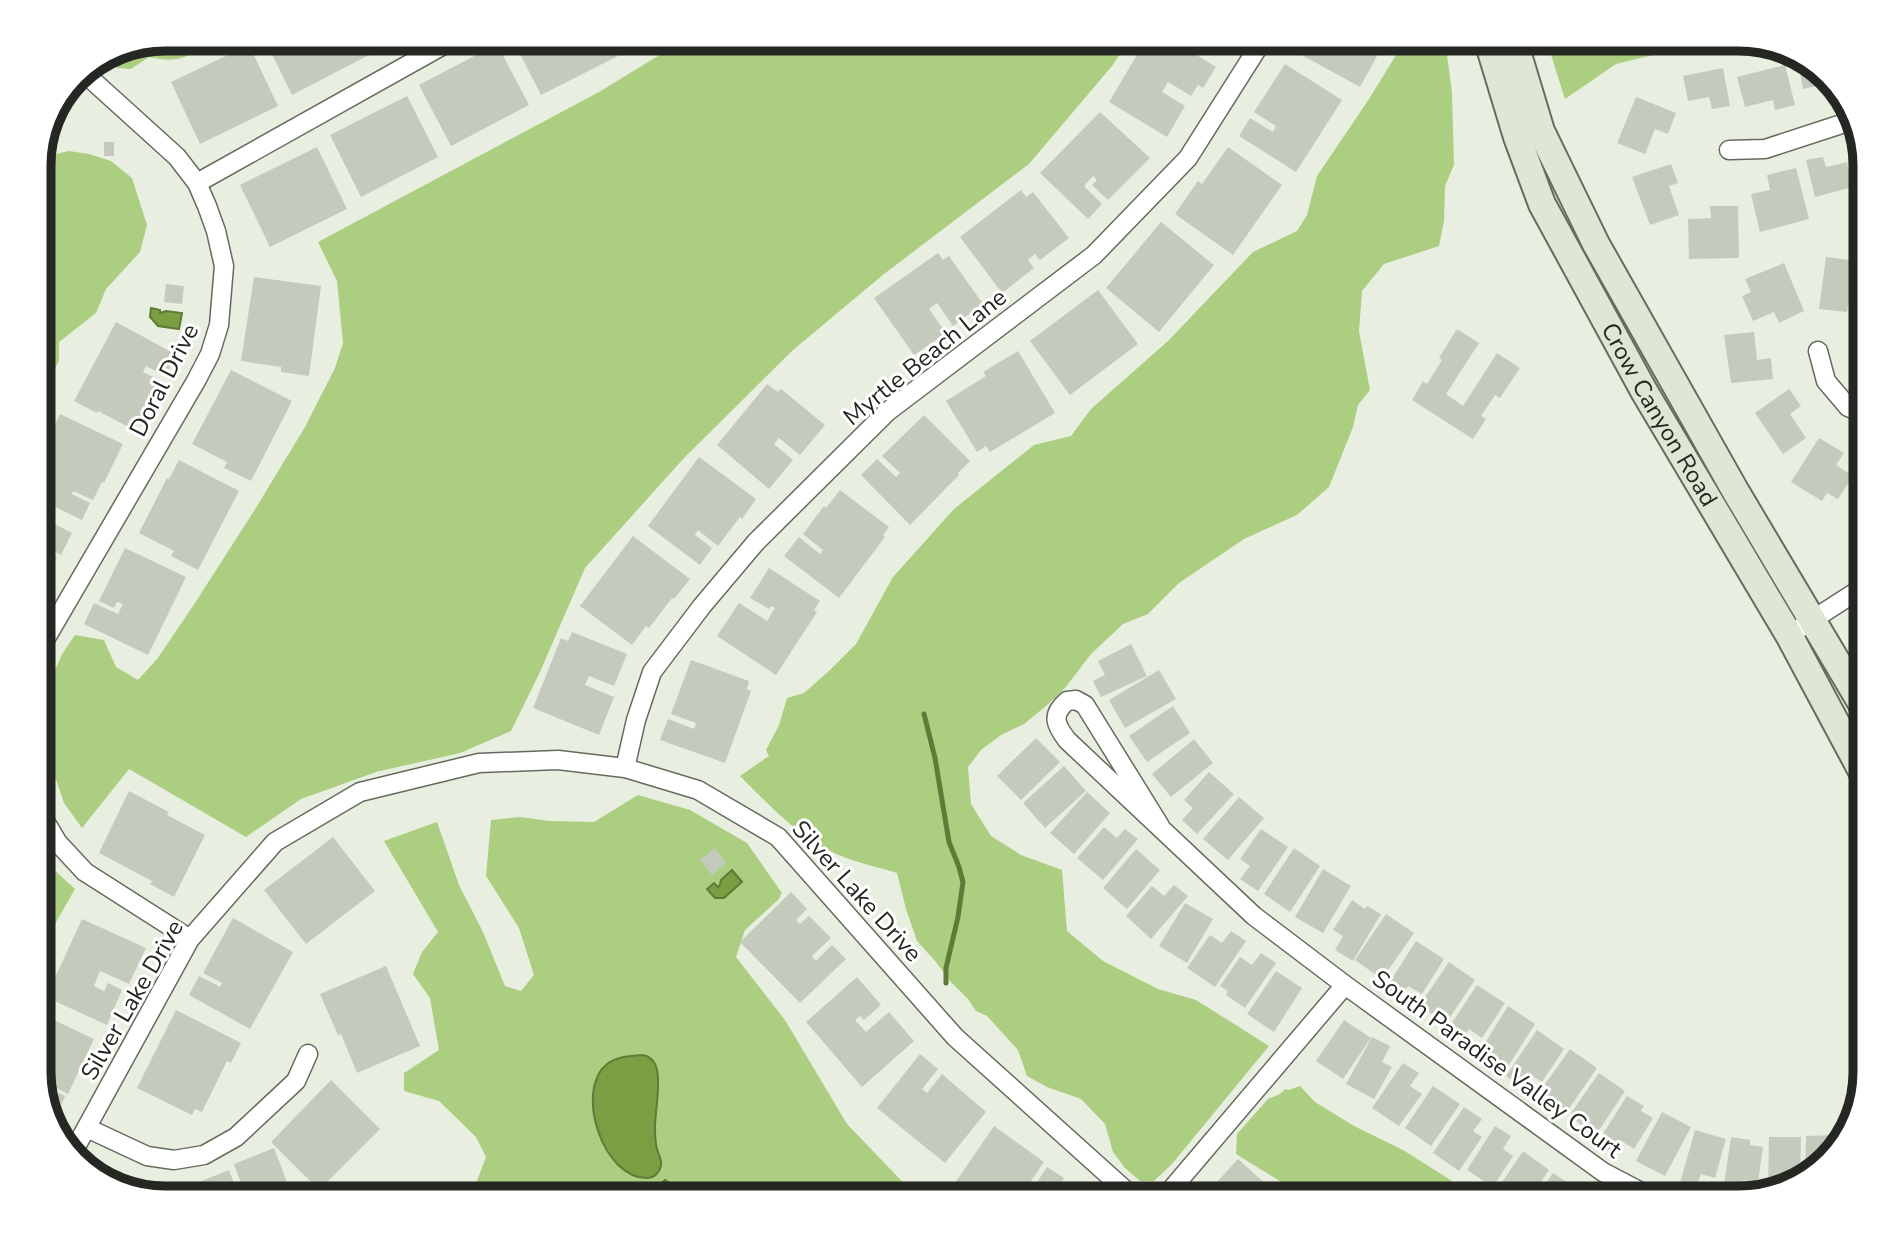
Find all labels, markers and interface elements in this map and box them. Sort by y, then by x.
street label: Myrtle Beach Lane [837,281,1013,433]
street label: Crow Canyon Road [1594,317,1725,512]
street label: Doral Drive [122,318,206,442]
street label: Silver Lake Drive [785,813,929,969]
street label: Silver Lake Drive [73,914,191,1086]
street label: South Paradise Valley Court [1366,963,1629,1166]

